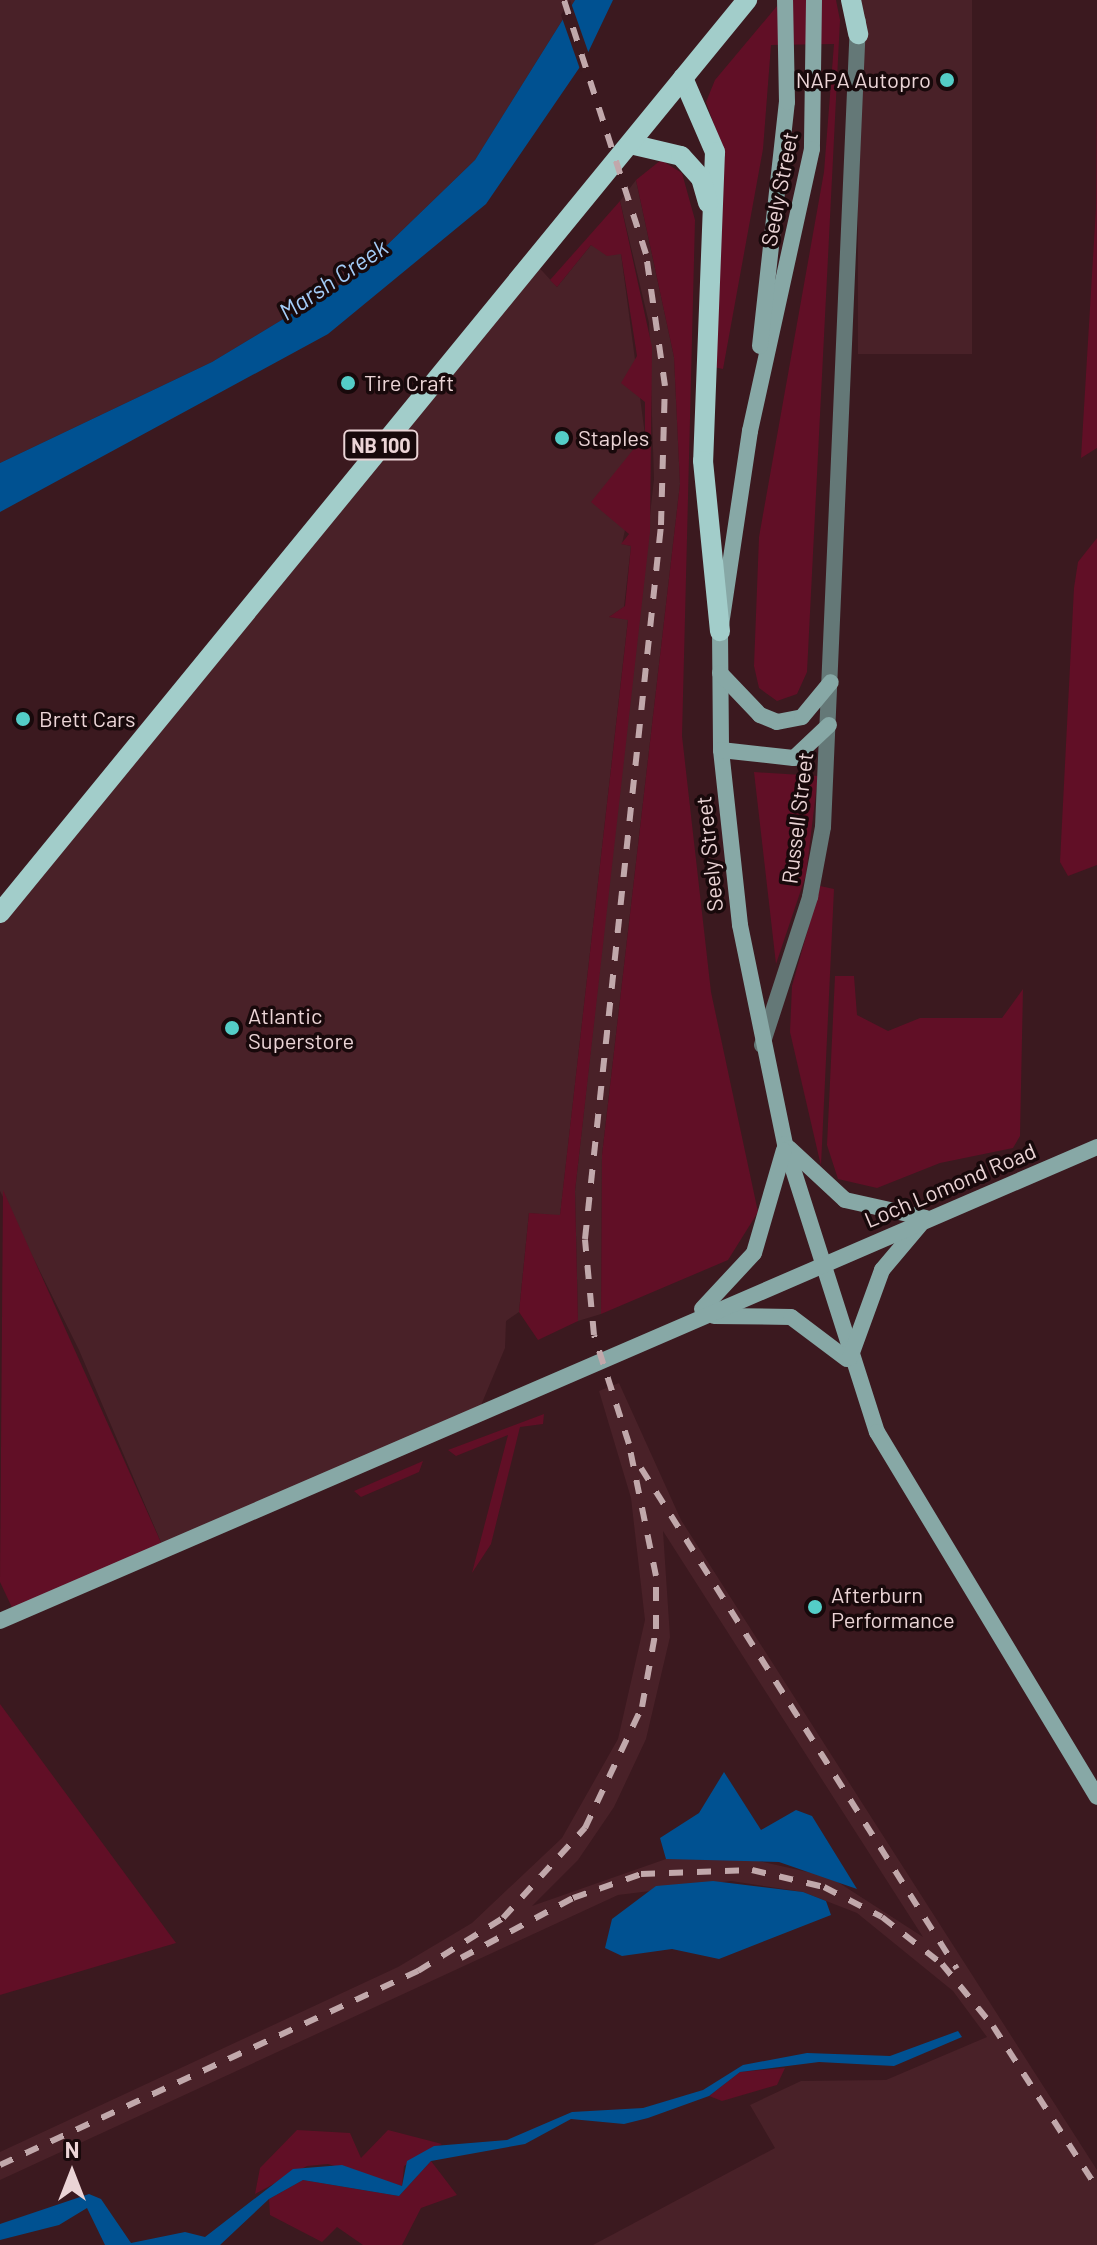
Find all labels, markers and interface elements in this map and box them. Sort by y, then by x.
place label: NAPA Autopro [796,67,931,93]
marker: NAPA Autopro [938,71,956,89]
street label: Seely Street [755,130,803,248]
water label: Marsh Creek [273,232,393,326]
place label: Tire Craft [364,370,454,396]
marker: Tire Craft [339,374,357,392]
place label: Staples [578,425,649,451]
road number: NB 100 [343,429,419,461]
marker: Staples [553,429,571,447]
place label: Brett Cars [39,706,136,732]
marker: Brett Cars [14,710,32,728]
street label: Russell Street [776,751,818,885]
street label: Seely Street [690,795,728,913]
place label: Atlantic Superstore [248,1002,354,1054]
marker: Atlantic Superstore [223,1019,241,1037]
street label: Loch Lomond Road [860,1137,1040,1233]
place label: Afterburn Performance [831,1581,955,1632]
marker: Afterburn Performance [806,1598,824,1616]
north arrow [32,2133,112,2213]
text: N [65,2136,79,2162]

